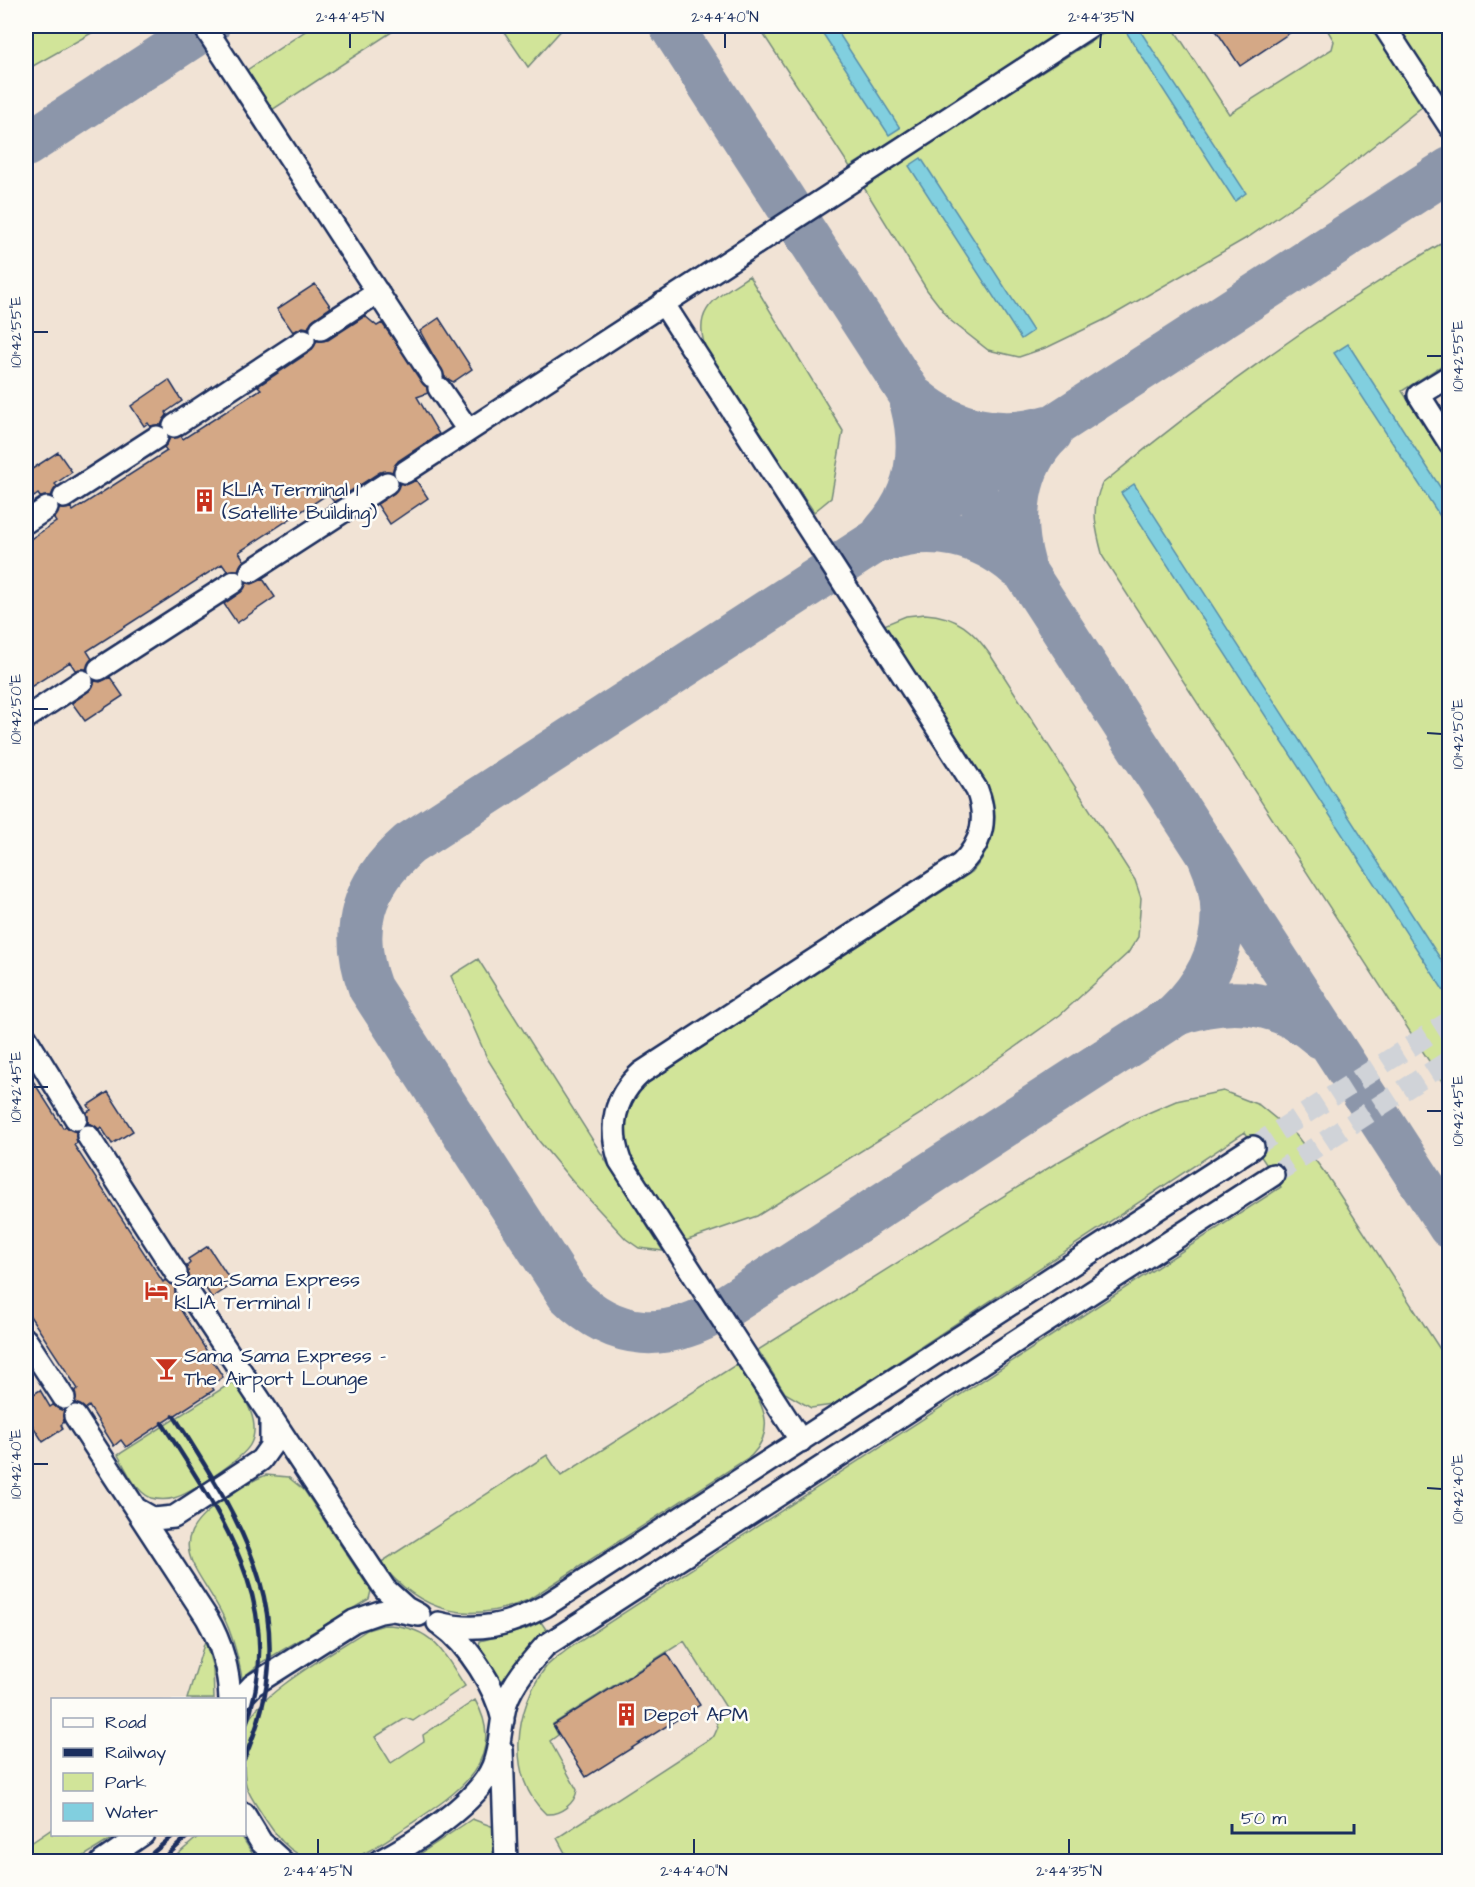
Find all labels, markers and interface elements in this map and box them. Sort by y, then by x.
text: 2°44'45"N [316,7,384,28]
text: 2°44'40"N [691,7,759,28]
text: 2°44'35"N [1068,7,1134,28]
text: 101°42'55"E [6,296,27,368]
text: 101°42'55"E [1448,320,1469,392]
place label: KLIA Terminal 1 (Satellite Building) [222,476,377,528]
building icon: KLIA Terminal 1 (Satellite Building) [191,488,217,514]
text: 101°42'50"E [6,674,27,744]
text: 101°42'50"E [1448,699,1469,769]
text: 101°42'45"E [6,1051,27,1123]
text: 101°42'45"E [1448,1075,1469,1147]
place label: Sama-Sama Express KLIA Terminal 1 [174,1266,360,1317]
hotel icon: Sama-Sama Express KLIA Terminal 1 [143,1278,169,1304]
place label: Sama Sama Express - The Airport Lounge [184,1342,386,1394]
bar icon: Sama Sama Express - The Airport Lounge [153,1355,179,1381]
text: 101°42'40"E [6,1429,27,1499]
text: 101°42'40"E [1448,1454,1469,1524]
legend [51,1698,246,1836]
place label: Depot APM [644,1701,748,1729]
building icon: Depot APM [613,1702,639,1728]
text: Road [105,1710,146,1735]
text: Railway [105,1740,166,1766]
text: Park [105,1770,147,1795]
scale bar [1232,1797,1354,1835]
text: Water [105,1800,158,1825]
text: 50 m [1241,1806,1286,1831]
text: 2°44'45"N [284,1861,352,1882]
text: 2°44'40"N [660,1861,728,1882]
text: 2°44'35"N [1036,1861,1102,1882]

